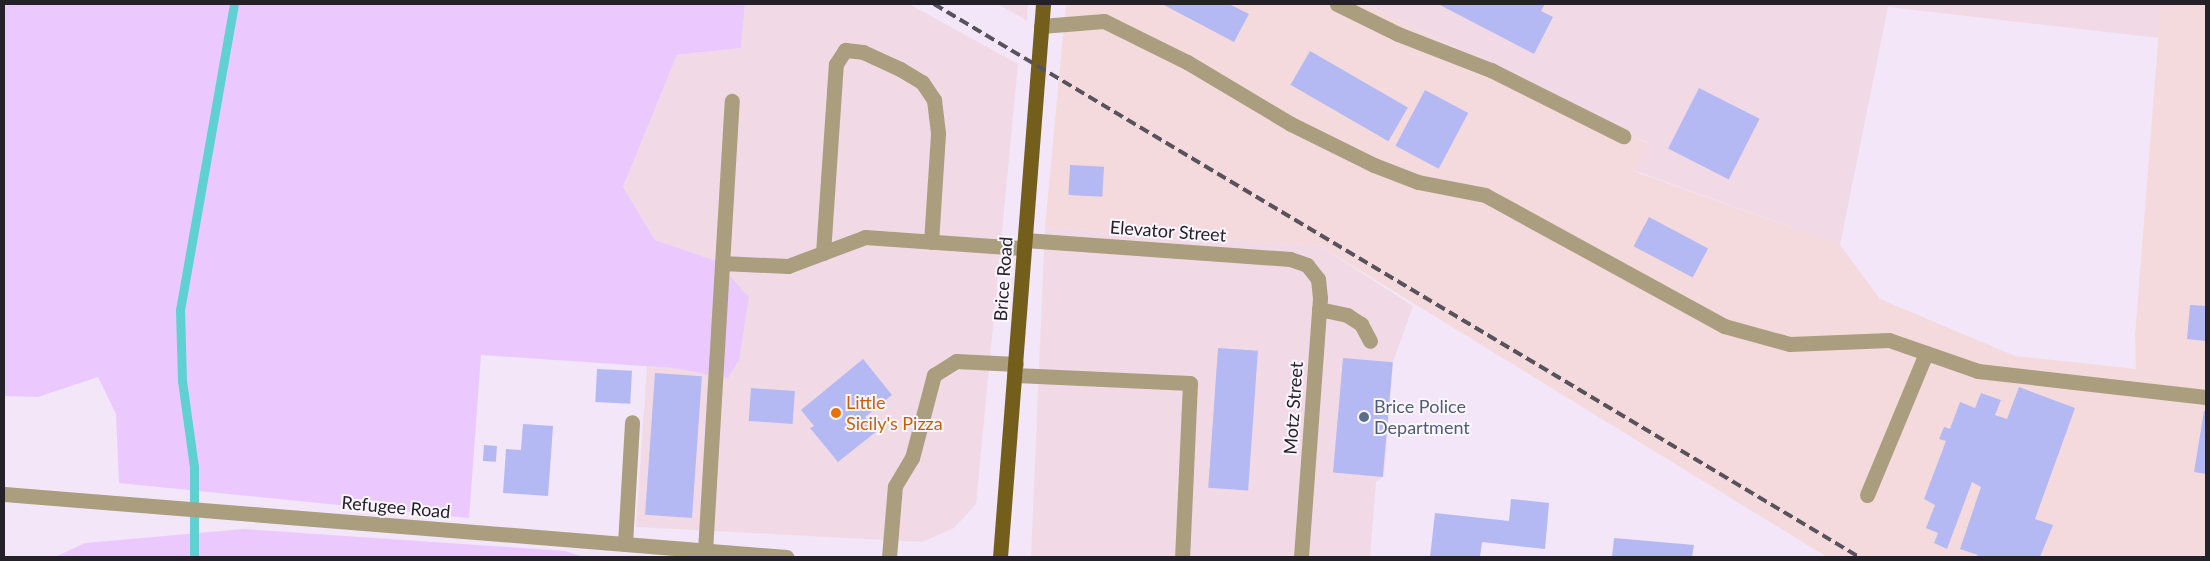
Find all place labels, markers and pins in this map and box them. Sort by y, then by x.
place label: Little Sicily's Pizza [846,392,943,434]
place label: Brice Police Department [1374,396,1470,438]
marker: Little Sicily's Pizza [830,407,842,419]
marker: Brice Police Department [1358,411,1370,423]

